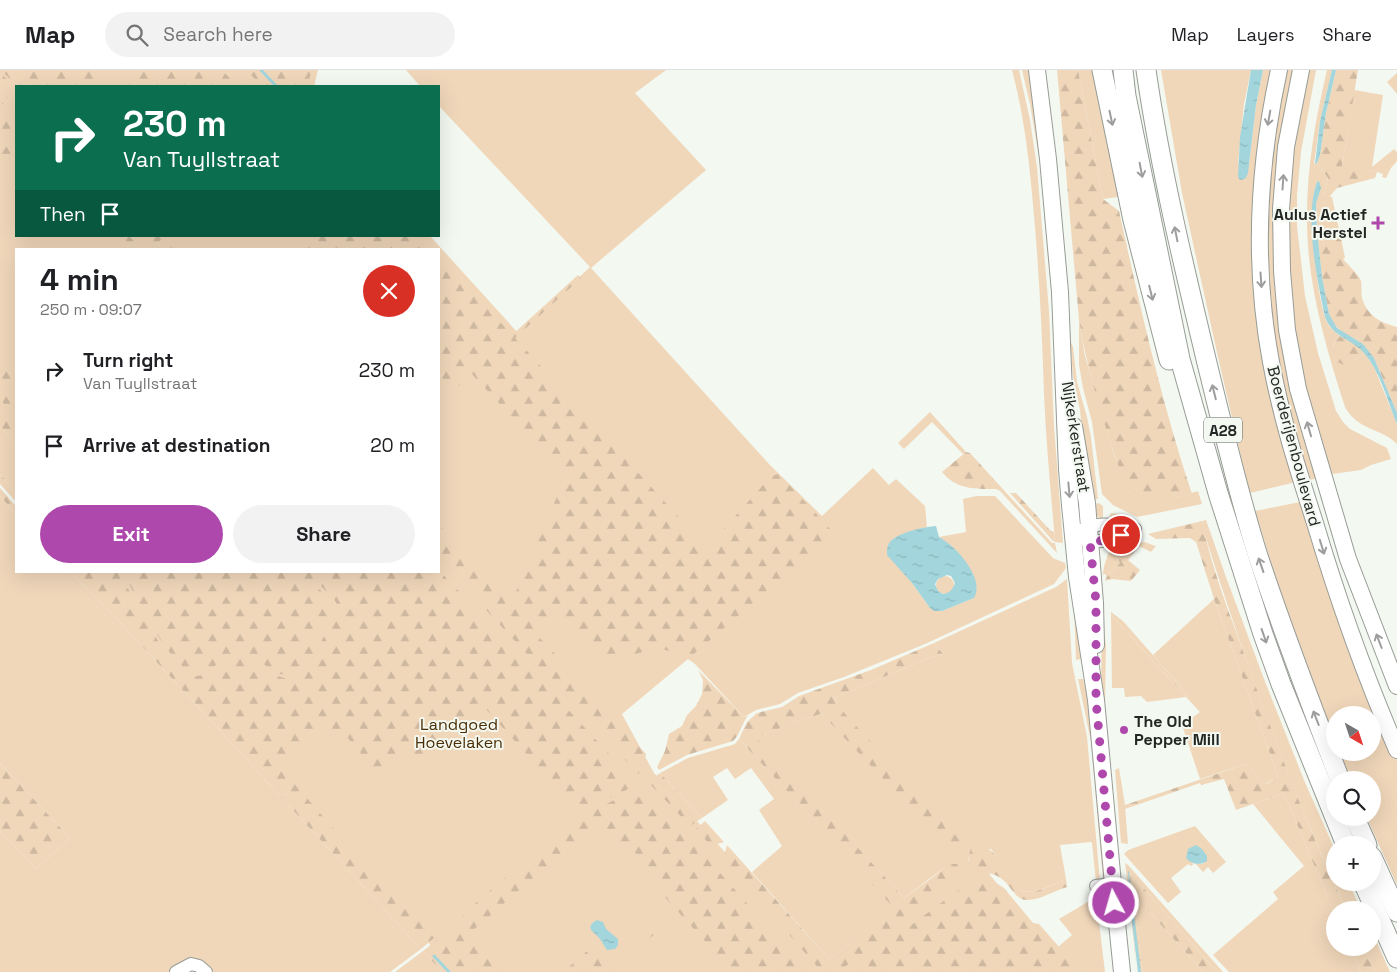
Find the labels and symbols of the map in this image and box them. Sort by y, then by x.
one-way arrow [1107,109,1116,125]
one-way arrow [1264,109,1274,125]
one-way arrow [1137,161,1147,177]
one-way arrow [1278,174,1288,190]
place label: Aulus Actief Herstel [1274,204,1367,243]
marker: Aulus Actief Herstel [1371,216,1385,230]
one-way arrow [1171,226,1180,242]
one-way arrow [1257,271,1266,287]
one-way arrow [1147,285,1156,301]
street label: Boerderijenboulevard [1262,363,1326,529]
street label: Nijkerkerstraat [1057,380,1095,494]
one-way arrow [1209,384,1218,400]
road number: A28 [1204,418,1242,442]
one-way arrow [1304,421,1314,437]
one-way arrow [1064,482,1073,498]
pin [1100,514,1142,556]
one-way arrow [1318,539,1328,555]
one-way arrow [1256,558,1265,574]
one-way arrow [1260,628,1269,644]
one-way arrow [1374,634,1384,649]
north arrow [1326,706,1381,761]
place label: The Old Pepper Mill [1134,711,1220,750]
one-way arrow [1311,711,1321,726]
park label: Landgoed Hoevelaken [415,714,503,753]
marker: The Old Pepper Mill [1118,724,1130,736]
position arrow [1087,876,1139,928]

